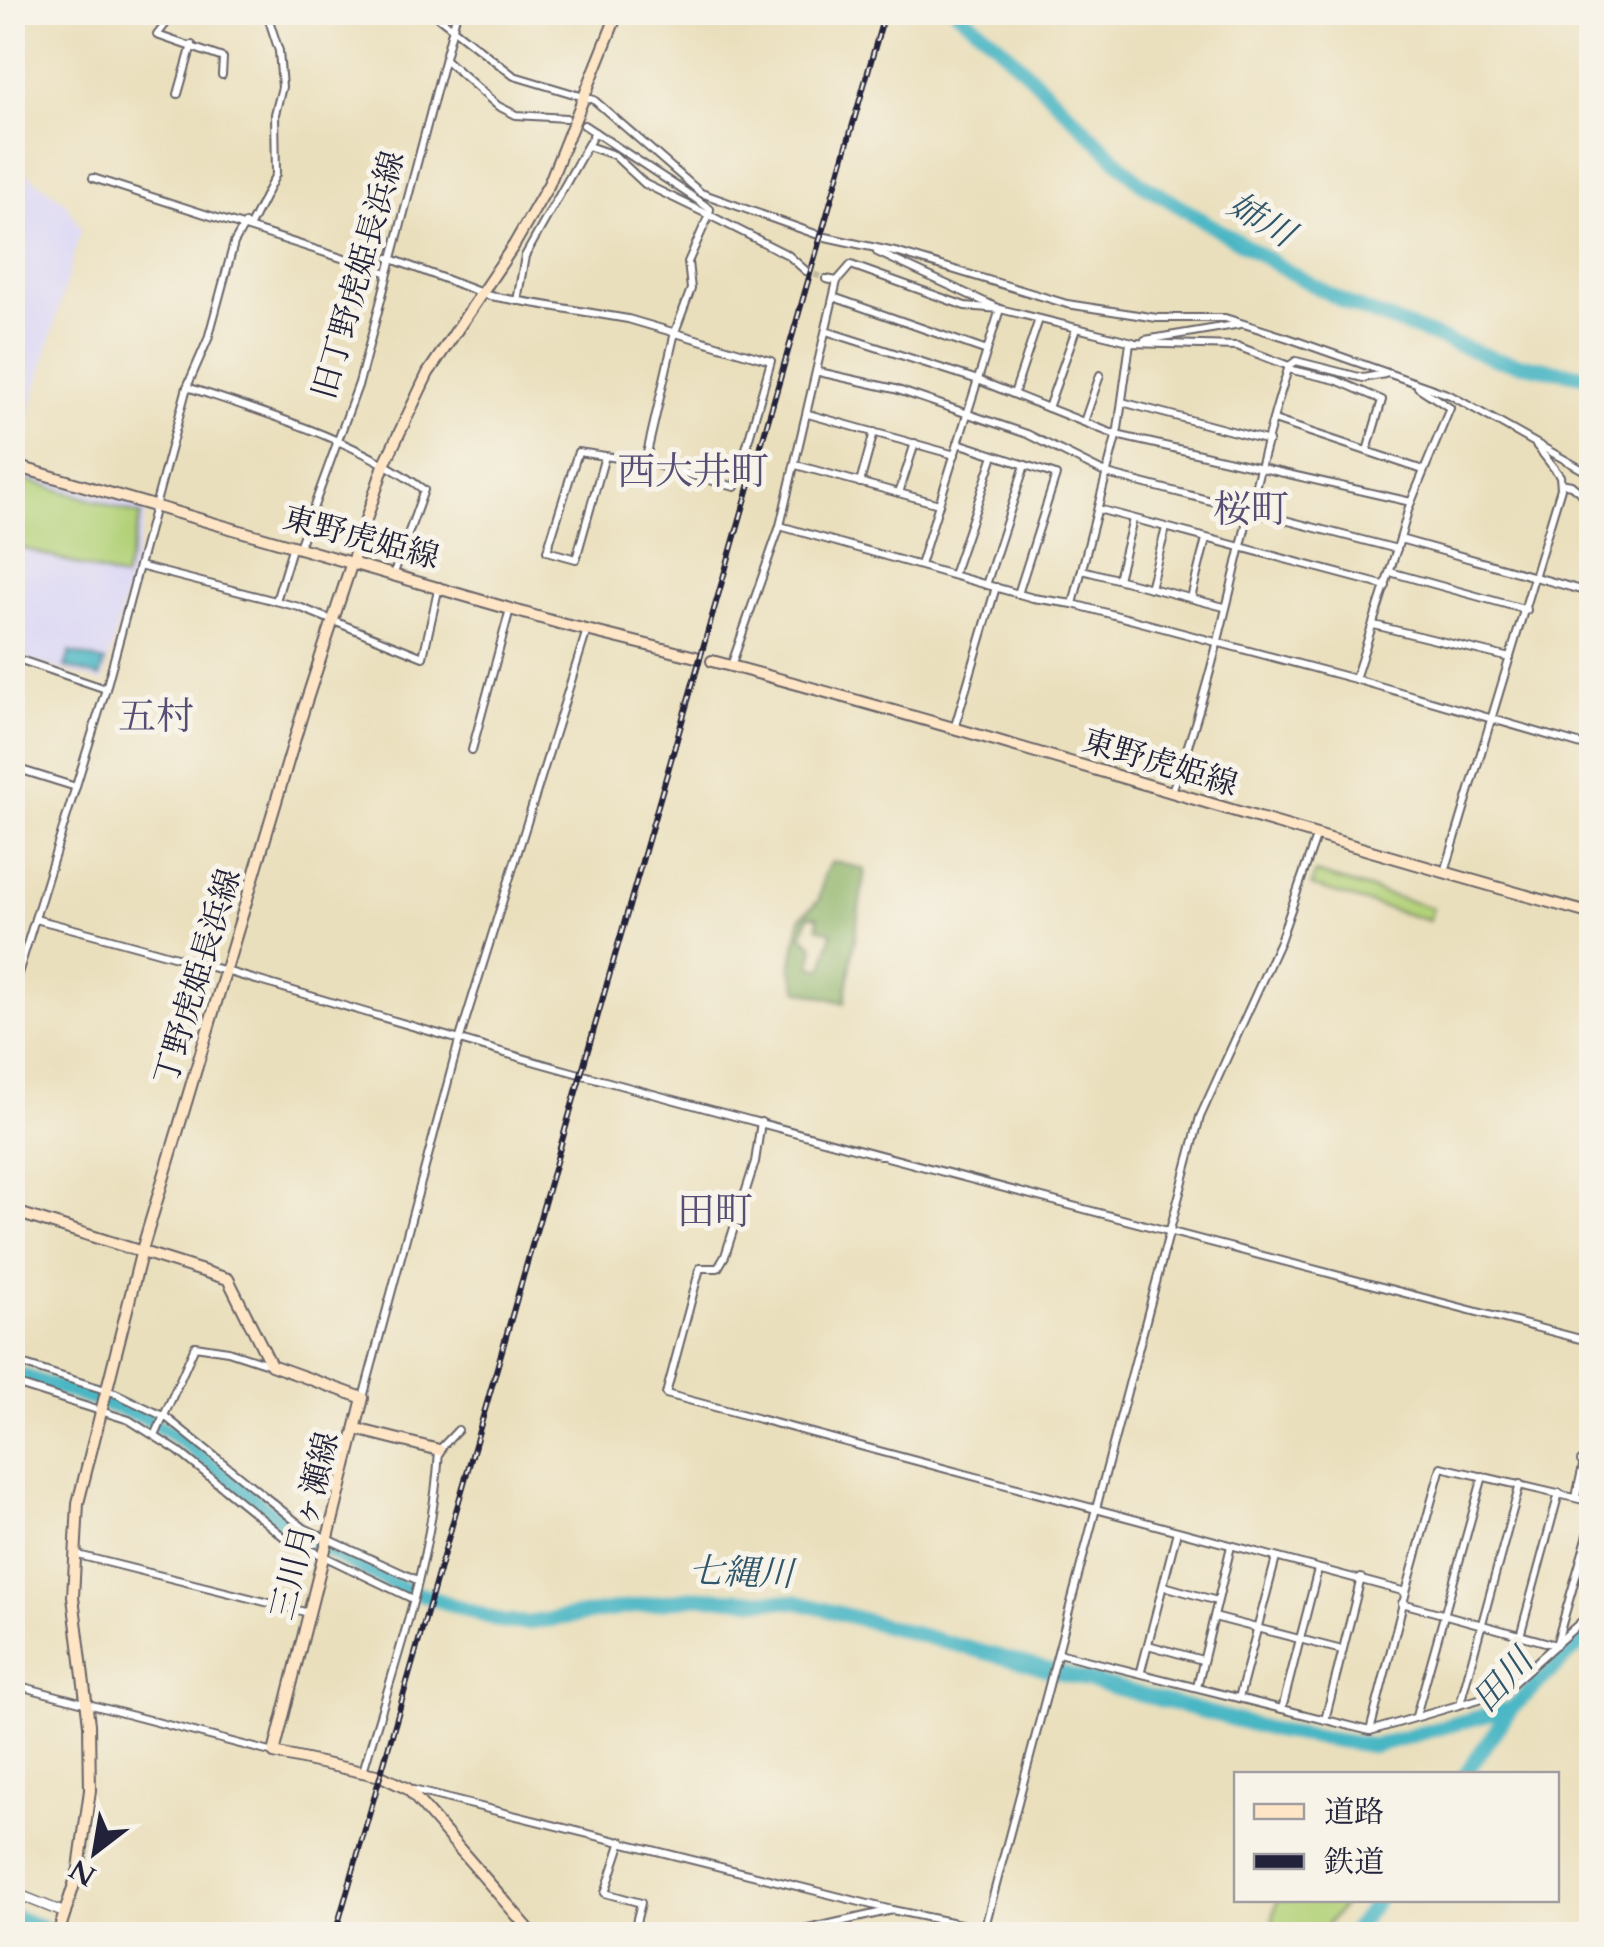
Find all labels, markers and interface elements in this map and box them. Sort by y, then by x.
street label: 旧丁野虎姫長浜線 [303,146,415,404]
water label: 姉川 [1219,181,1307,261]
district label: 西大井町 [617,446,769,498]
district label: 桜町 [1213,484,1289,536]
street label: 東野虎姫線 [278,496,444,580]
district label: 五村 [118,691,194,743]
street label: 東野虎姫線 [1077,719,1243,807]
street label: 丁野虎姫長浜線 [144,863,252,1091]
district label: 田町 [677,1186,753,1238]
street label: 三川月ヶ瀬線 [260,1428,350,1624]
water label: 七縄川 [688,1547,798,1599]
water label: 田川 [1462,1636,1547,1723]
legend [1234,1772,1559,1902]
text: 道路 [1324,1792,1384,1833]
north arrow [45,1802,145,1902]
text: 鉄道 [1324,1842,1384,1883]
text: N [62,1850,103,1895]

